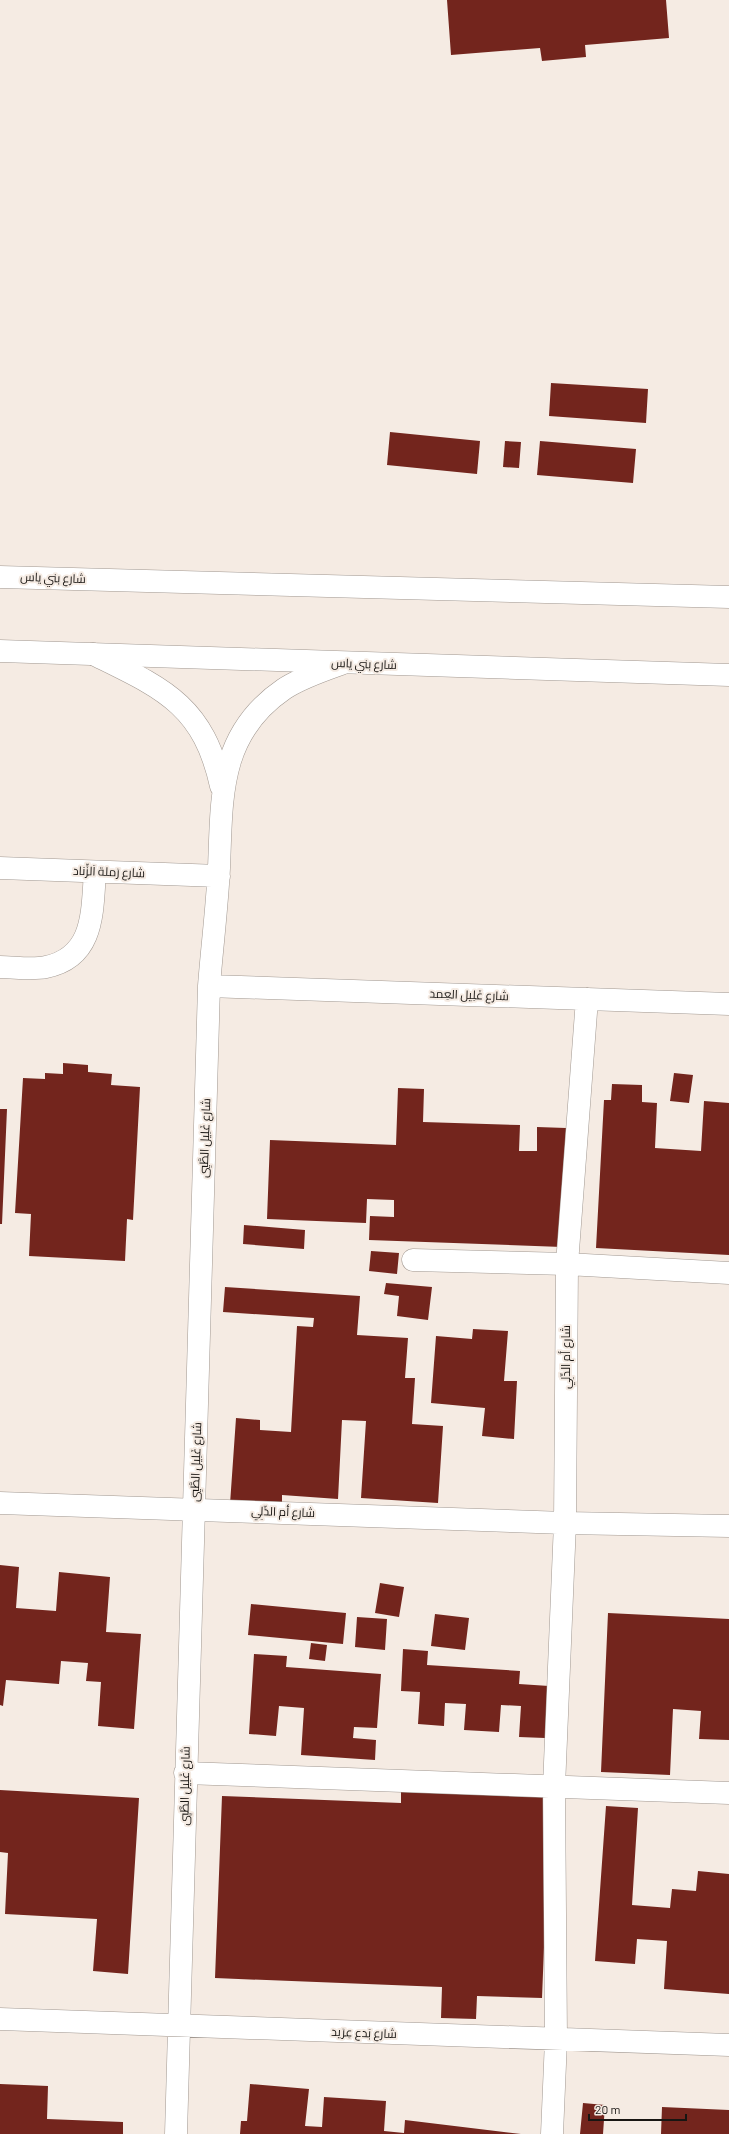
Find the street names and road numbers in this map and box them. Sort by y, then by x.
street label: شارع بني ياس [20,569,86,589]
street label: شارع بني ياس [331,655,397,675]
street label: شارع رَملة اَلزِّناد [73,862,145,881]
street label: شارع غَلِيل العِمد [429,986,509,1004]
street label: شارع غَلِيل الطَّيِي [196,1098,214,1178]
street label: شارع أم الدِّلِي [558,1325,576,1389]
street label: شارع غَلِيل الطَّيِي [187,1422,205,1502]
street label: شارع أم الدِّلِي [251,1503,315,1523]
street label: شارع غَلِيل الطَّيِي [176,1746,194,1826]
street label: شارع بَدع عِرَيد [331,2024,397,2042]

